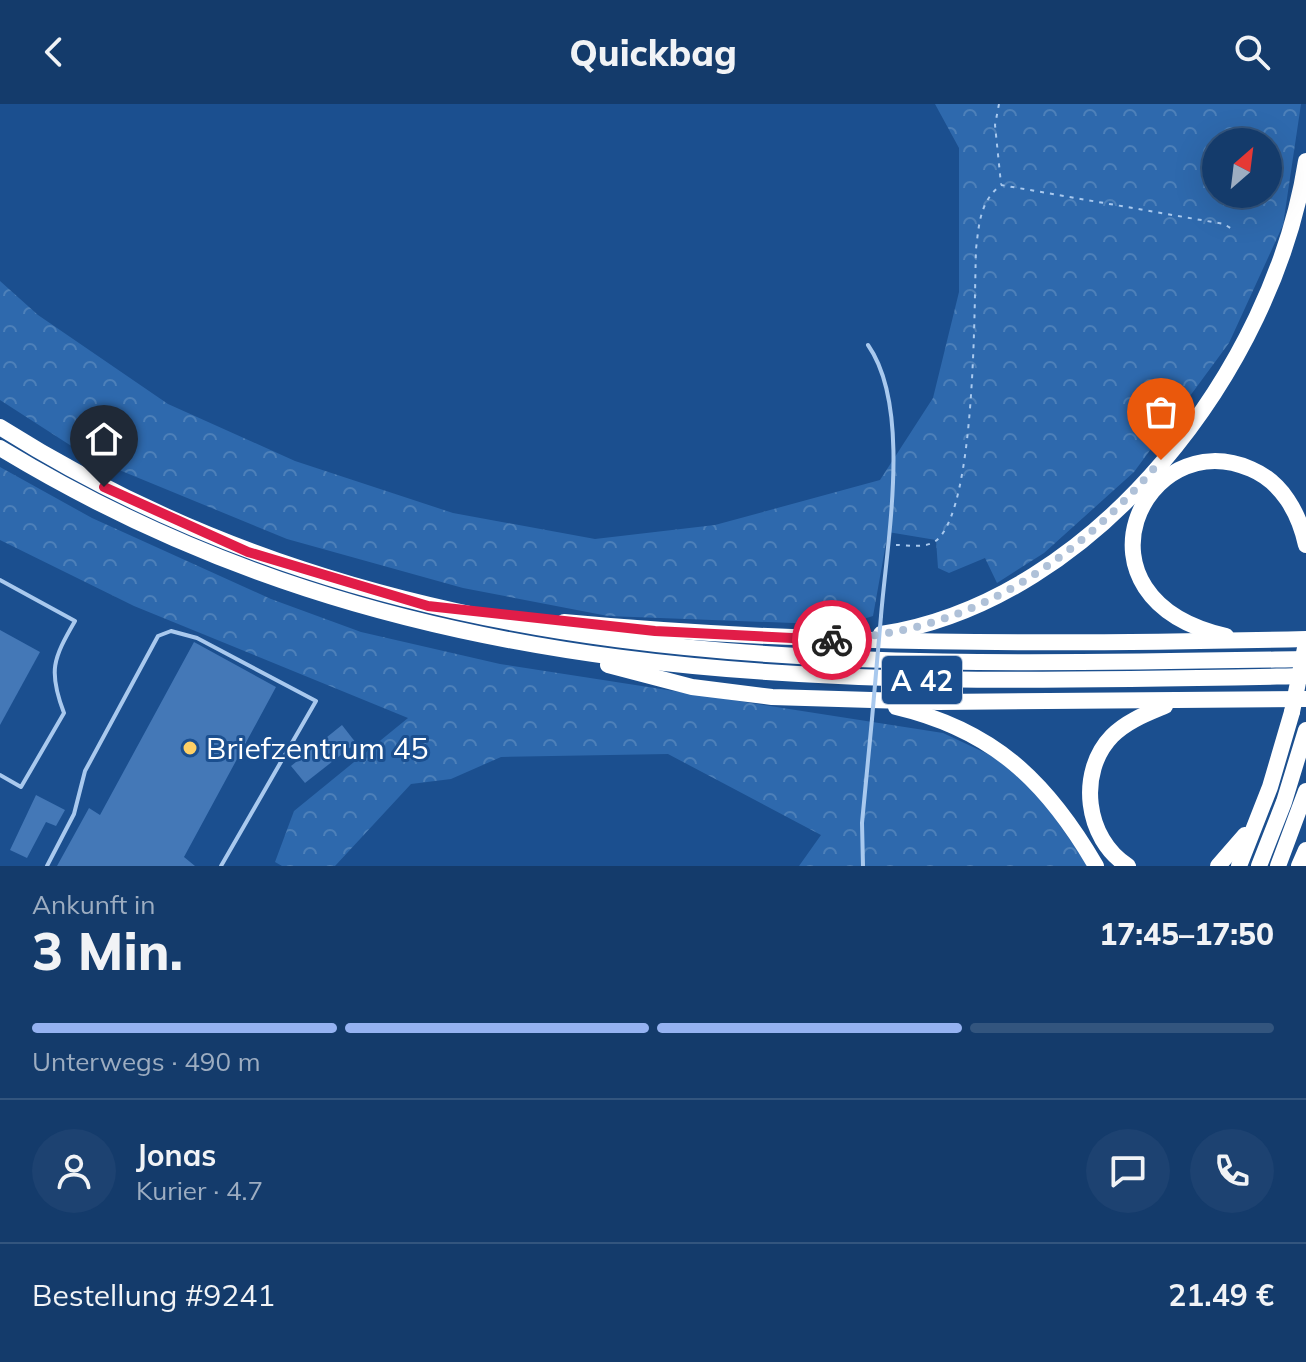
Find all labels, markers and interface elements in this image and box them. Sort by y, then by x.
icon: back [32,30,76,74]
text: Quickbag [569,30,737,75]
icon: search [1230,30,1274,74]
north arrow [1202,128,1282,208]
map controls [1202,128,1282,208]
pin [1127,378,1195,460]
icon: bag [1139,390,1183,434]
pin [70,405,138,487]
icon: home [82,417,126,461]
courier [792,600,872,680]
icon: bike [810,618,854,662]
road number: A 42 [882,656,962,704]
place label: Briefzentrum 45 [206,729,429,767]
marker: Briefzentrum 45 [181,739,199,757]
text: Ankunft in [32,888,155,921]
text: 17:45–17:50 [1099,915,1274,953]
text: 3 Min. [32,918,183,983]
text: Unterwegs · 490 m [32,1045,261,1078]
button: person [32,1129,116,1213]
button: chat [1086,1129,1170,1213]
button: phone [1190,1129,1274,1213]
text: Jonas [136,1136,216,1174]
text: Kurier · 4.7 [136,1174,263,1207]
text: Bestellung #9241 [32,1276,275,1314]
text: 21.49 € [1168,1276,1274,1314]

